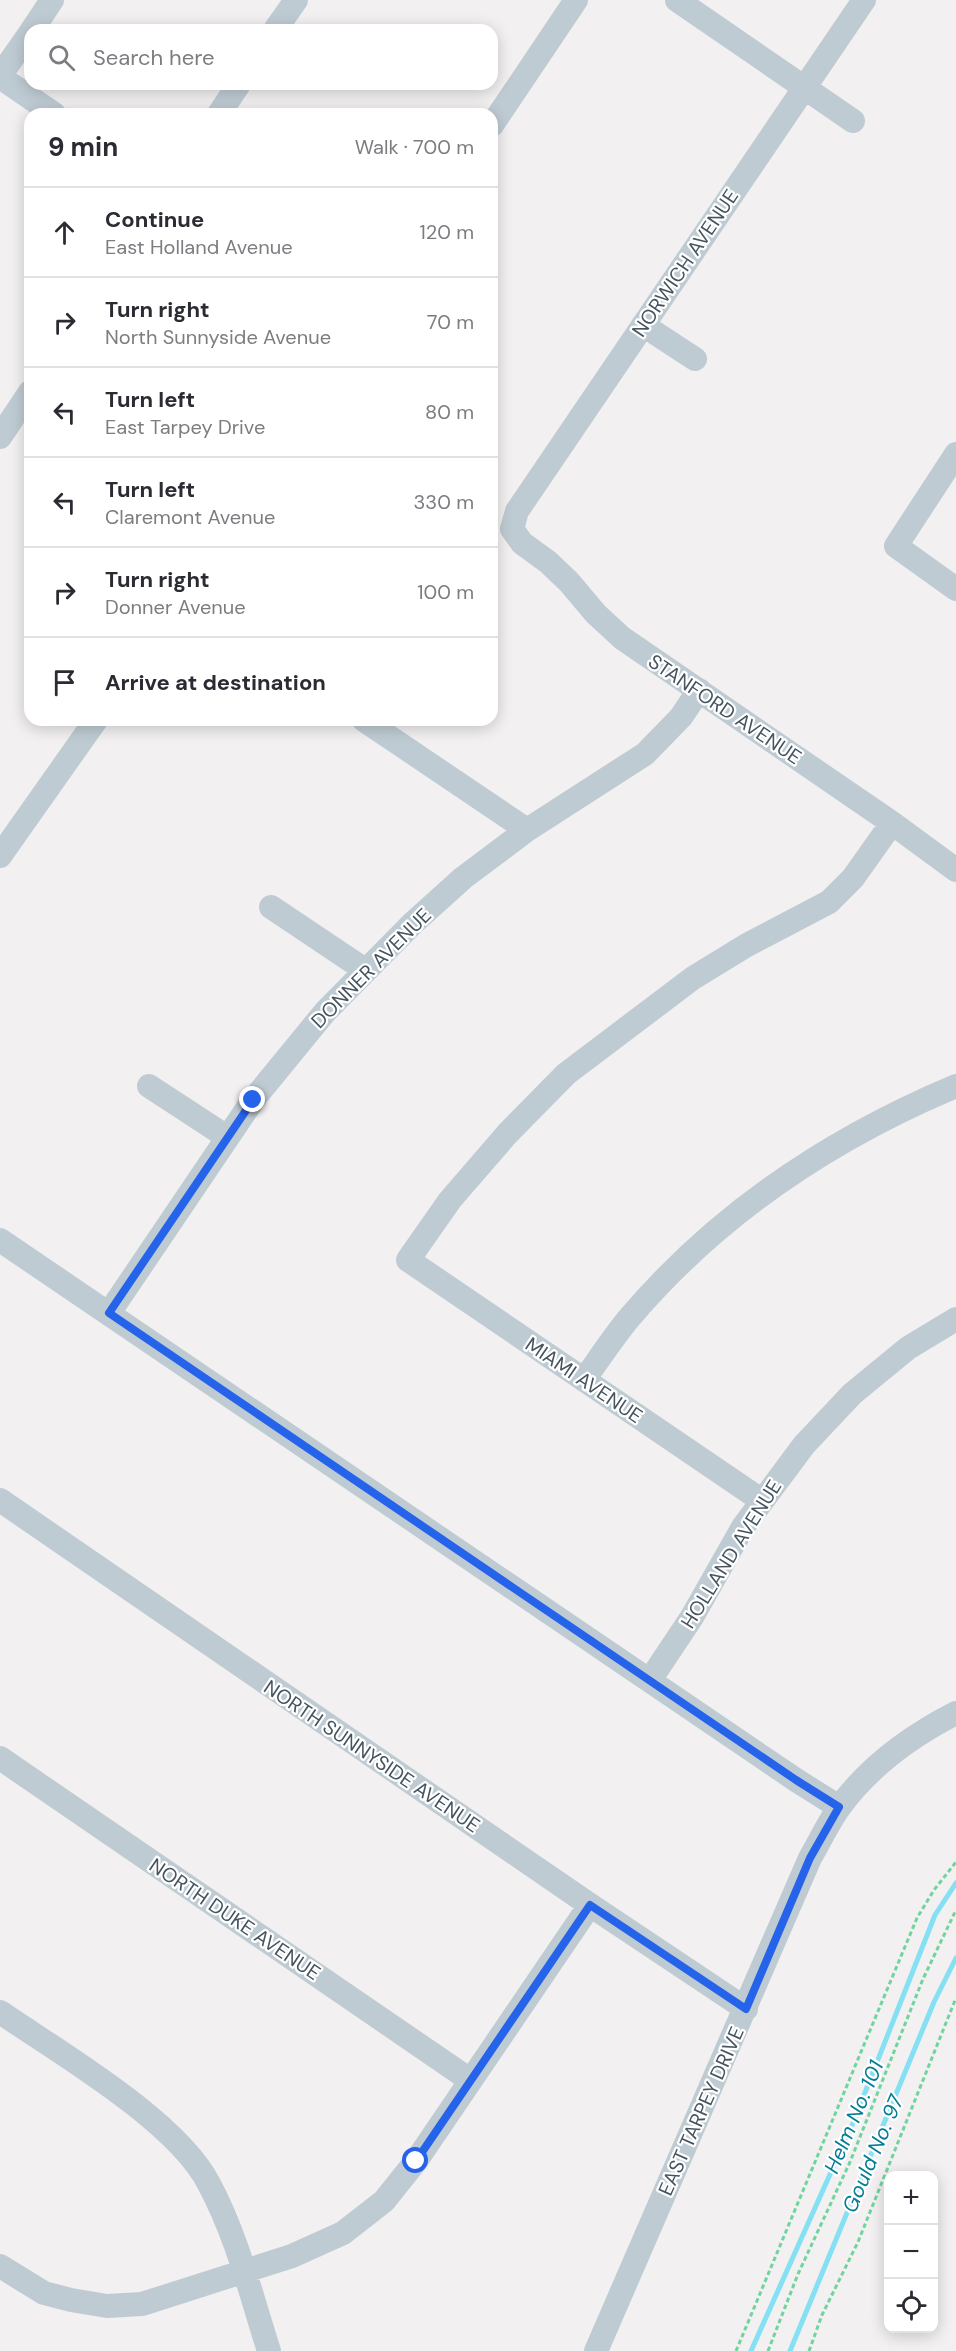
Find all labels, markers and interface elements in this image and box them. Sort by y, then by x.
search box [24,24,498,90]
icon: search [45,41,78,74]
text: Search here [93,43,214,72]
text: 9 min [48,130,118,164]
text: Walk · 700 m [355,134,474,160]
street label: NORWICH AVENUE [626,184,744,342]
text: Continue [105,205,204,234]
icon: ahead [48,216,81,249]
text: 120 m [420,219,474,245]
text: East Holland Avenue [105,234,293,260]
text: Turn right [105,295,210,324]
icon: right [48,306,81,339]
text: 70 m [427,309,474,335]
text: North Sunnyside Avenue [105,324,331,350]
text: Turn left [105,385,195,414]
icon: left [48,396,81,429]
text: 80 m [425,399,474,425]
text: East Tarpey Drive [105,414,265,440]
text: Turn left [105,475,195,504]
icon: left [48,486,81,519]
text: 330 m [414,489,474,515]
text: Claremont Avenue [105,504,275,530]
text: Turn right [105,565,210,594]
icon: right [48,576,81,609]
text: 100 m [417,579,474,605]
text: Donner Avenue [105,594,246,620]
street label: STANFORD AVENUE [643,648,807,770]
icon: arrive [48,666,81,699]
text: Arrive at destination [105,668,326,697]
street label: DONNER AVENUE [305,902,437,1034]
route end [239,1086,265,1112]
street label: MIAMI AVENUE [520,1331,648,1429]
street label: HOLLAND AVENUE [675,1475,787,1633]
street label: NORTH SUNNYSIDE AVENUE [259,1674,485,1838]
street label: NORTH DUKE AVENUE [145,1852,325,1986]
street label: EAST TARPEY DRIVE [652,2023,750,2199]
water label: Helm No. 101 [818,2056,890,2178]
water label: Gould No. 97 [836,2089,911,2217]
route start [402,2147,428,2173]
map controls [884,2171,938,2333]
button: + [884,2171,938,2225]
button: − [884,2225,938,2279]
button: locate [884,2279,938,2333]

